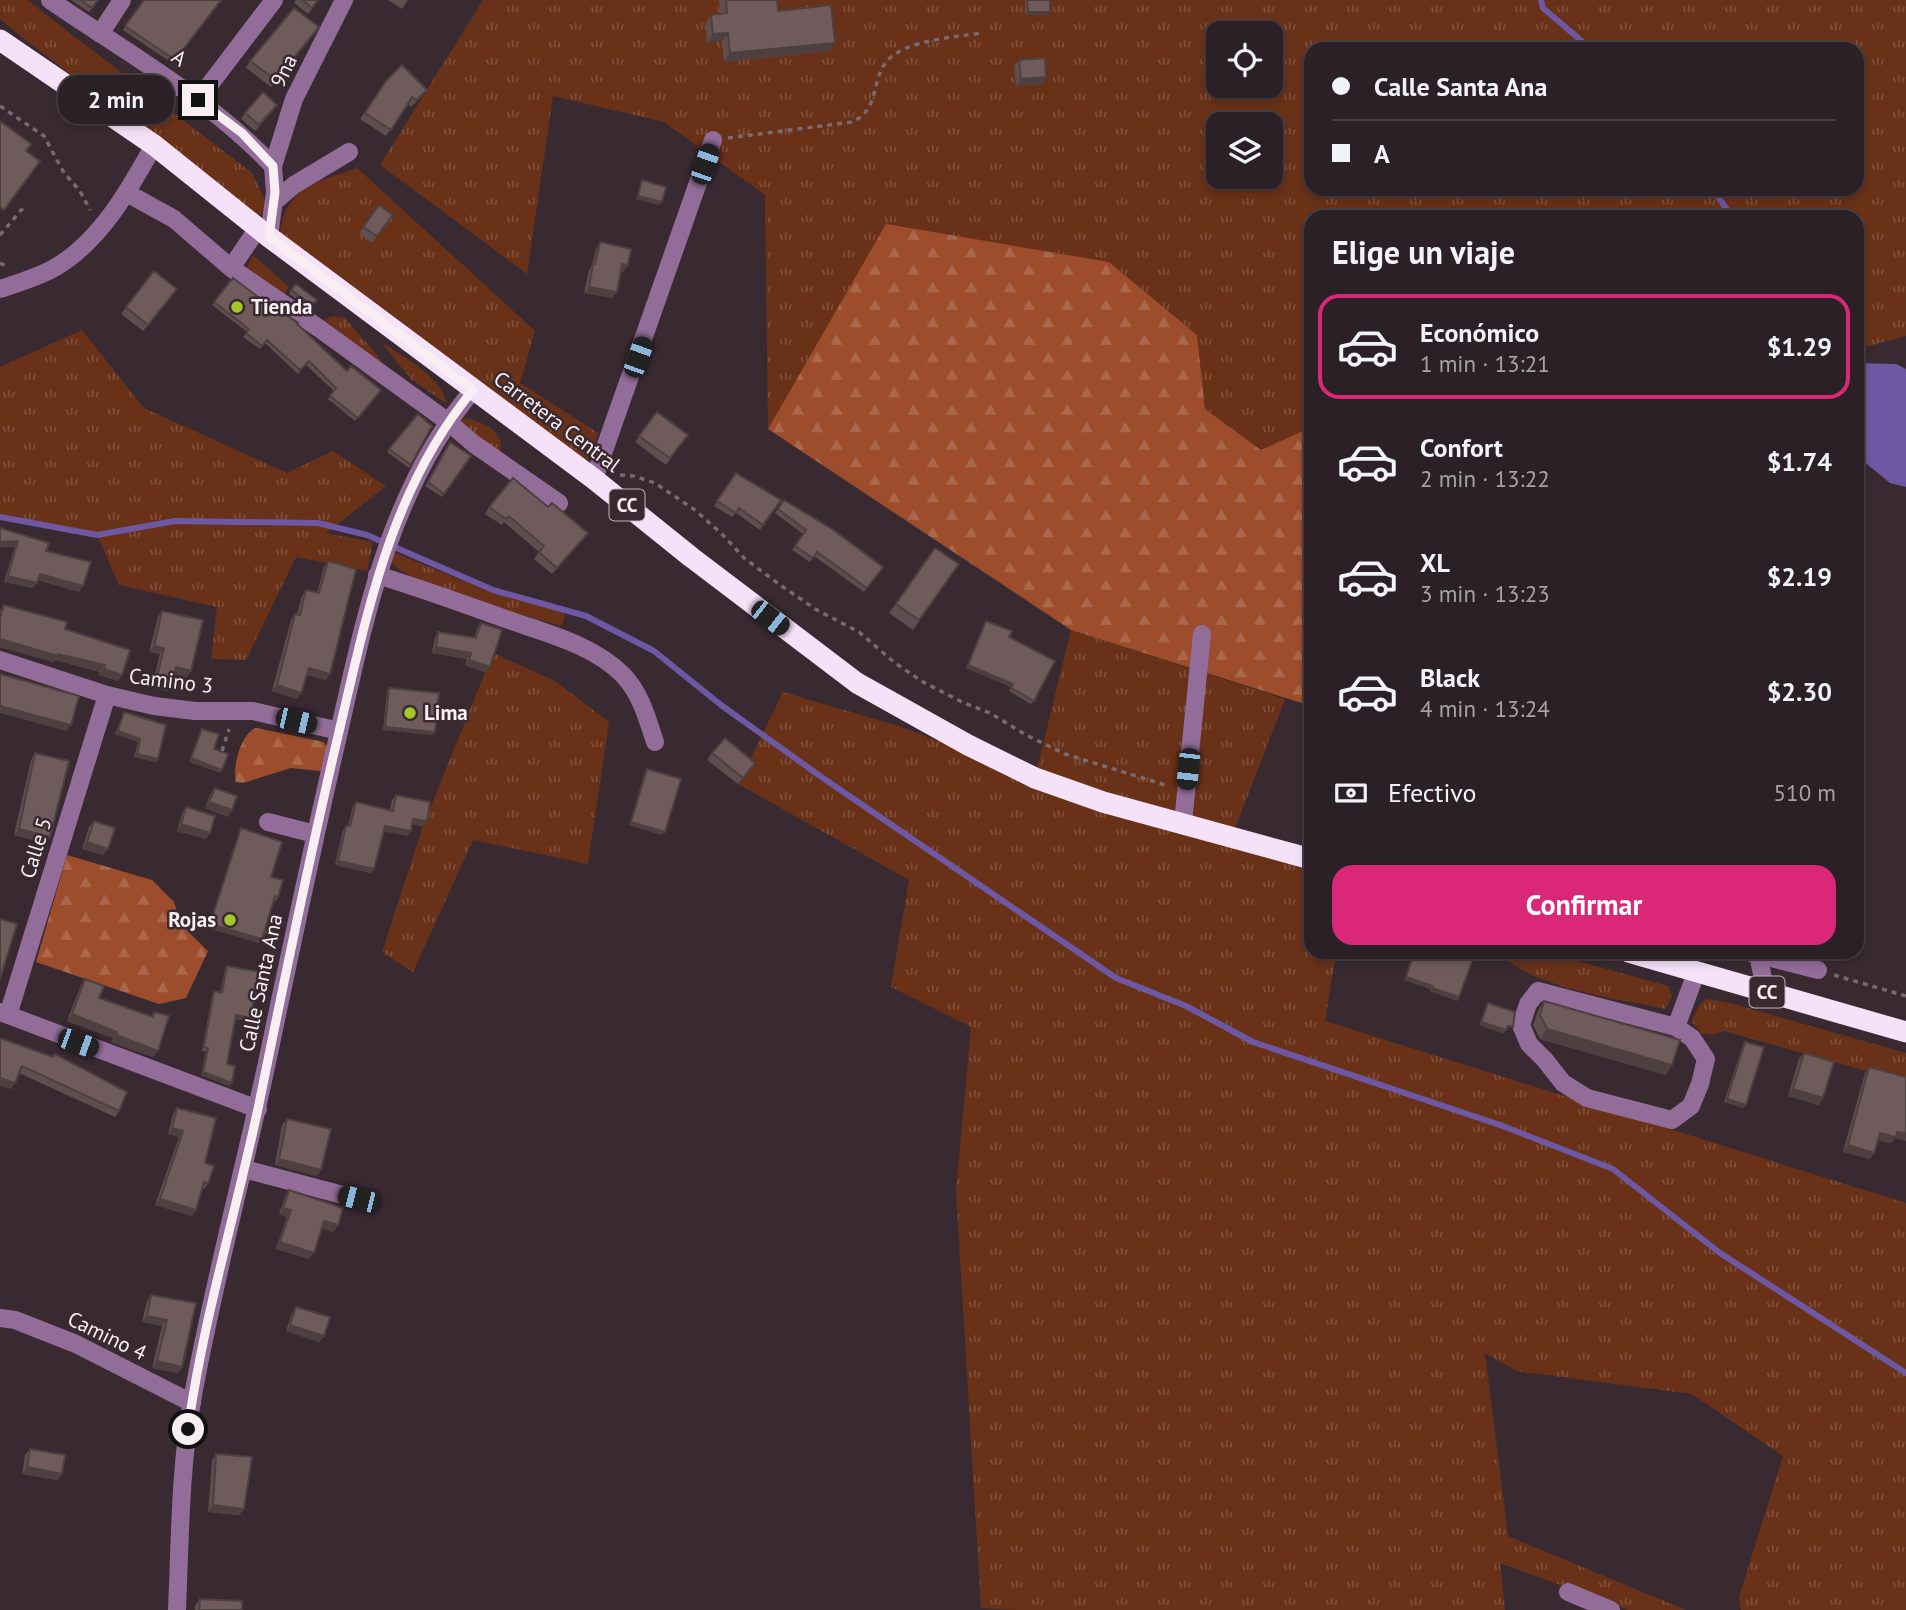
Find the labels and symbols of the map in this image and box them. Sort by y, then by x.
street label: A [167,43,193,73]
street label: 9na [264,50,303,92]
callout: 2 min [58,76,174,124]
route end [182,84,214,116]
car [689,141,722,187]
place label: Tienda [251,293,312,320]
marker: Tienda [229,299,245,315]
car [621,334,656,380]
street label: Carretera Central [489,365,626,478]
road number: CC [610,490,644,520]
car [747,597,794,639]
street label: Camino 3 [127,662,215,699]
place label: Lima [424,699,468,726]
marker: Lima [402,705,418,721]
car [274,706,319,736]
car [1176,747,1201,791]
street label: Calle 5 [14,814,58,881]
place label: Rojas [168,906,216,933]
street label: Calle Santa Ana [233,911,288,1054]
marker: Rojas [222,912,238,928]
road number: CC [1750,976,1784,1008]
car [55,1026,102,1060]
car [336,1184,381,1214]
street label: Camino 4 [63,1305,151,1366]
route start [172,1413,204,1445]

